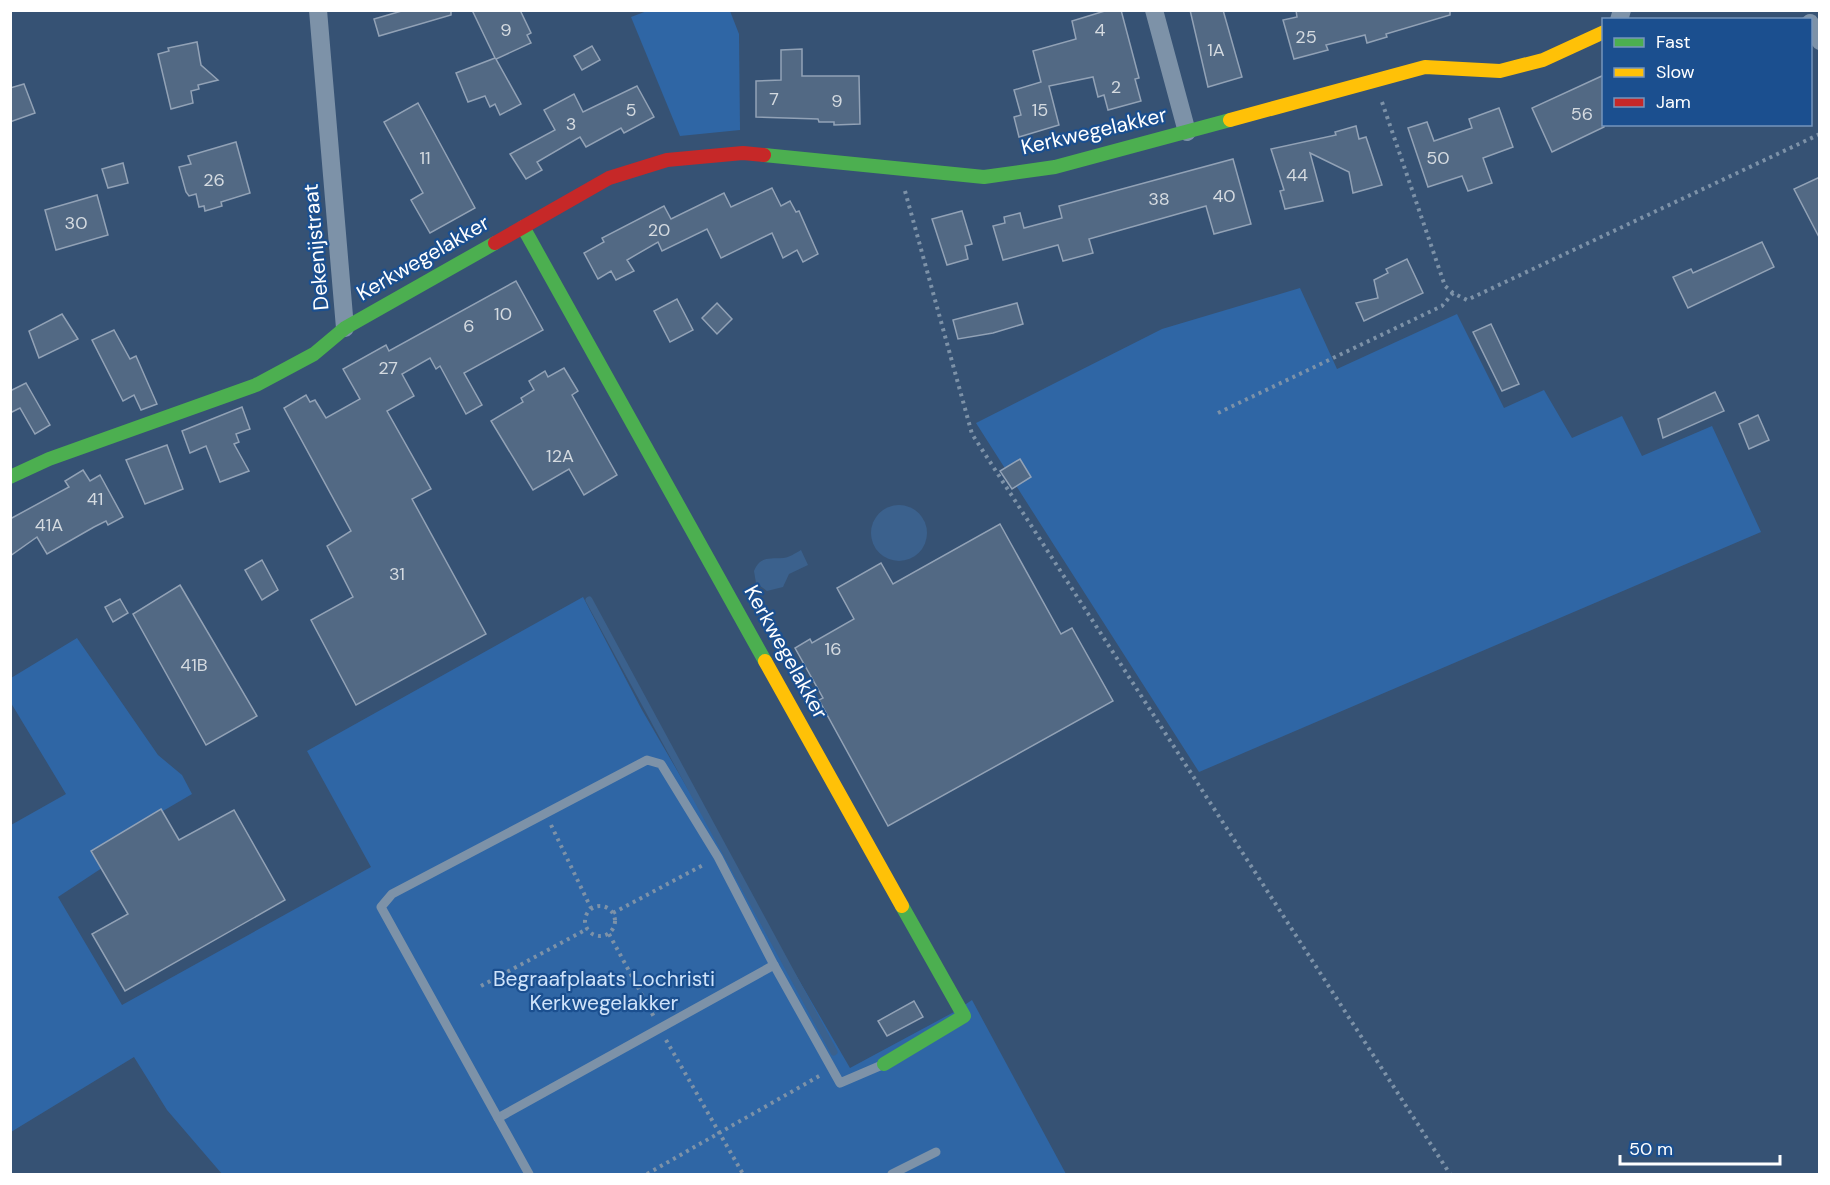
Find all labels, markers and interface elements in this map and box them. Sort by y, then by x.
house number: 9 [500,18,512,42]
house number: 4 [1095,18,1106,42]
legend [1602,18,1812,126]
house number: 25 [1295,25,1317,49]
text: Fast [1656,30,1691,54]
house number: 1A [1207,38,1225,62]
text: Slow [1656,60,1695,84]
house number: 2 [1111,75,1121,99]
house number: 7 [769,87,779,111]
house number: 9 [831,89,843,113]
text: Jam [1656,90,1691,114]
house number: 5 [626,98,636,122]
house number: 15 [1032,98,1048,122]
street label: Kerkwegelakker [1018,101,1170,161]
house number: 56 [1571,102,1593,126]
house number: 3 [566,112,576,136]
house number: 11 [419,146,431,170]
house number: 50 [1426,146,1450,170]
house number: 44 [1286,163,1308,187]
house number: 26 [203,168,225,192]
street label: Dekenijstraat [297,182,335,312]
house number: 40 [1212,184,1236,208]
house number: 38 [1148,187,1170,211]
street label: Kerkwegelakker [352,209,495,307]
house number: 30 [65,211,87,235]
house number: 20 [648,218,670,242]
house number: 10 [494,302,512,326]
house number: 6 [463,314,475,338]
house number: 27 [378,356,398,380]
house number: 12A [546,444,574,468]
house number: 41 [87,487,103,511]
house number: 41A [35,513,63,537]
house number: 31 [389,562,405,586]
street label: Kerkwegelakker [738,580,834,724]
house number: 16 [825,637,841,661]
house number: 41B [180,653,208,677]
park label: Begraafplaats Lochristi Kerkwegelakker [493,965,715,1017]
scale bar [1620,1128,1780,1166]
text: 50 m [1629,1137,1673,1161]

